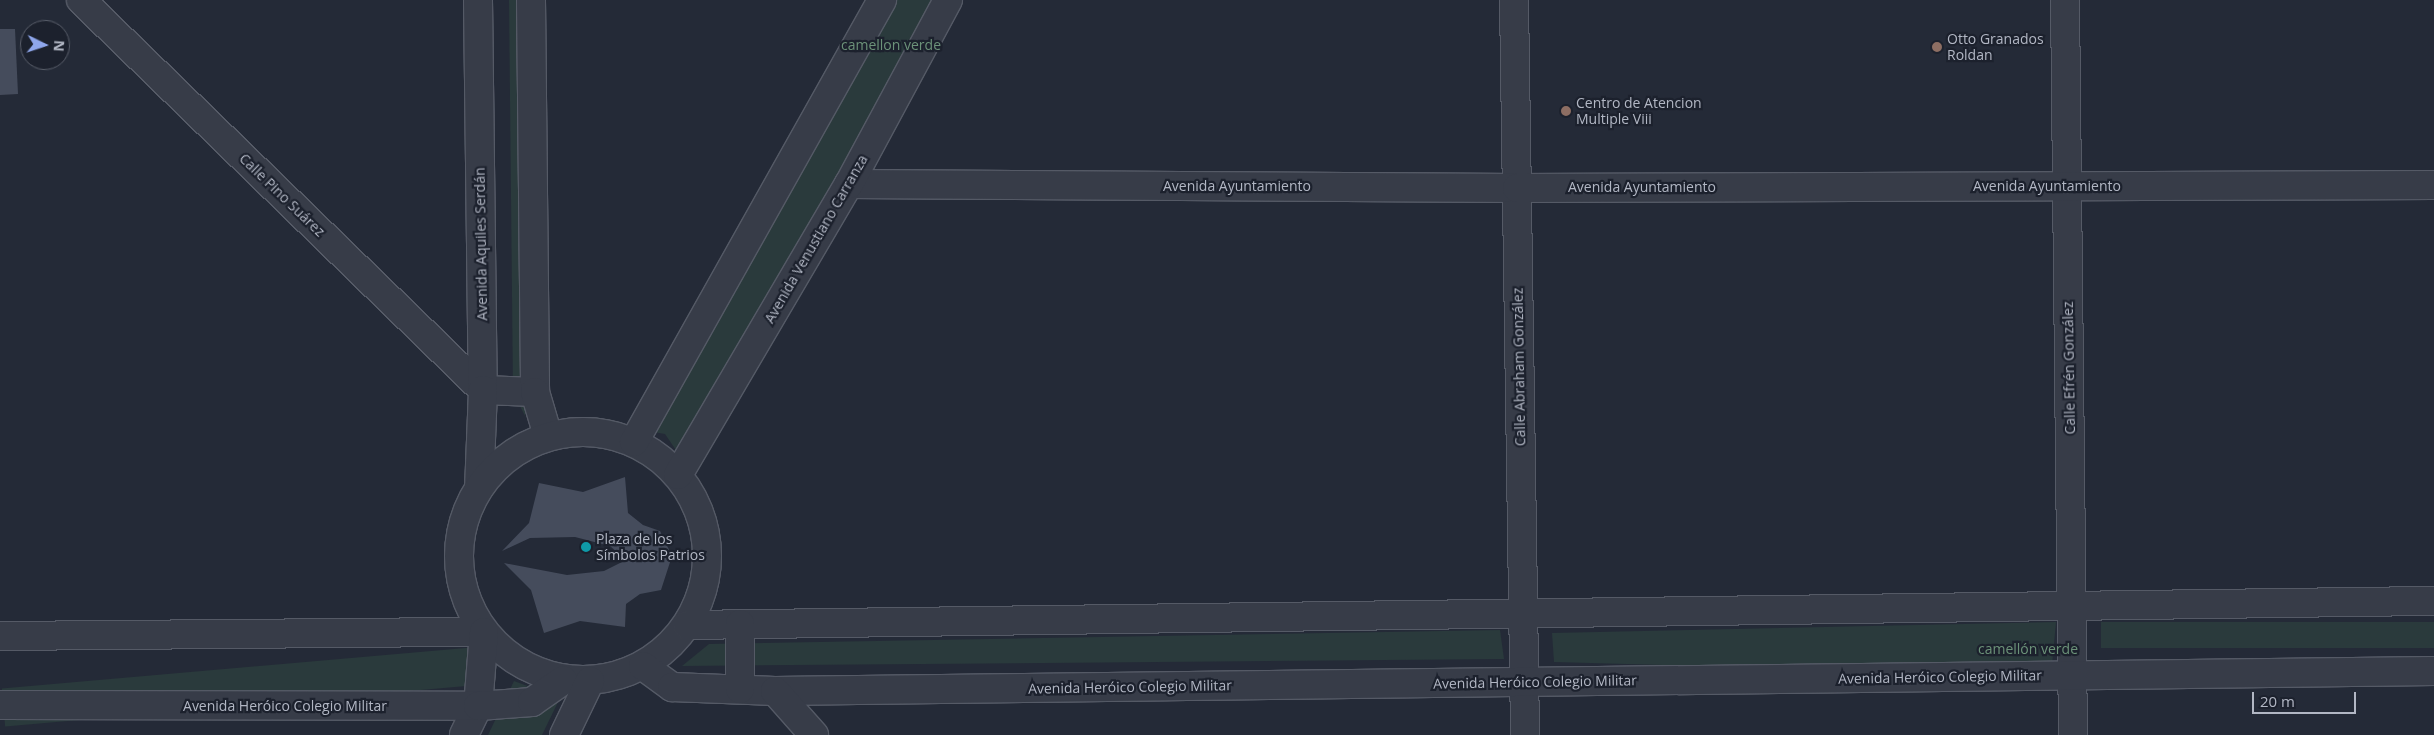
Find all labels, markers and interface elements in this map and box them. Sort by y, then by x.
north arrow [20,20,70,70]
place label: Otto Granados Roldan [1947,31,2044,64]
park label: camellon verde [841,37,941,53]
text: N [50,40,69,52]
marker: Otto Granados Roldan [1931,41,1943,53]
place label: Centro de Atencion Multiple Viii [1576,95,1702,128]
marker: Centro de Atencion Multiple Viii [1560,105,1572,117]
street label: Calle Pino Suárez [236,150,328,240]
street label: Avenida Venustiano Carranza [761,152,871,326]
street label: Avenida Aquiles Serdán [471,167,491,321]
street label: Avenida Ayuntamiento [1163,178,1311,194]
street label: Avenida Ayuntamiento [1973,178,2121,194]
street label: Avenida Ayuntamiento [1568,179,1716,195]
street label: Calle Abraham González [1509,288,1529,446]
street label: Calle Efrén González [2059,301,2079,435]
place label: Plaza de los Símbolos Patrios [596,531,705,564]
marker: Plaza de los Símbolos Patrios [580,541,592,553]
park label: camellón verde [1978,641,2078,657]
street label: Avenida Heróico Colegio Militar [1838,667,2042,687]
street label: Avenida Heróico Colegio Militar [1433,672,1637,692]
street label: Avenida Heróico Colegio Militar [1028,677,1232,697]
scale bar [2254,682,2358,714]
text: 20 m [2260,691,2295,711]
street label: Avenida Heróico Colegio Militar [183,698,387,714]

